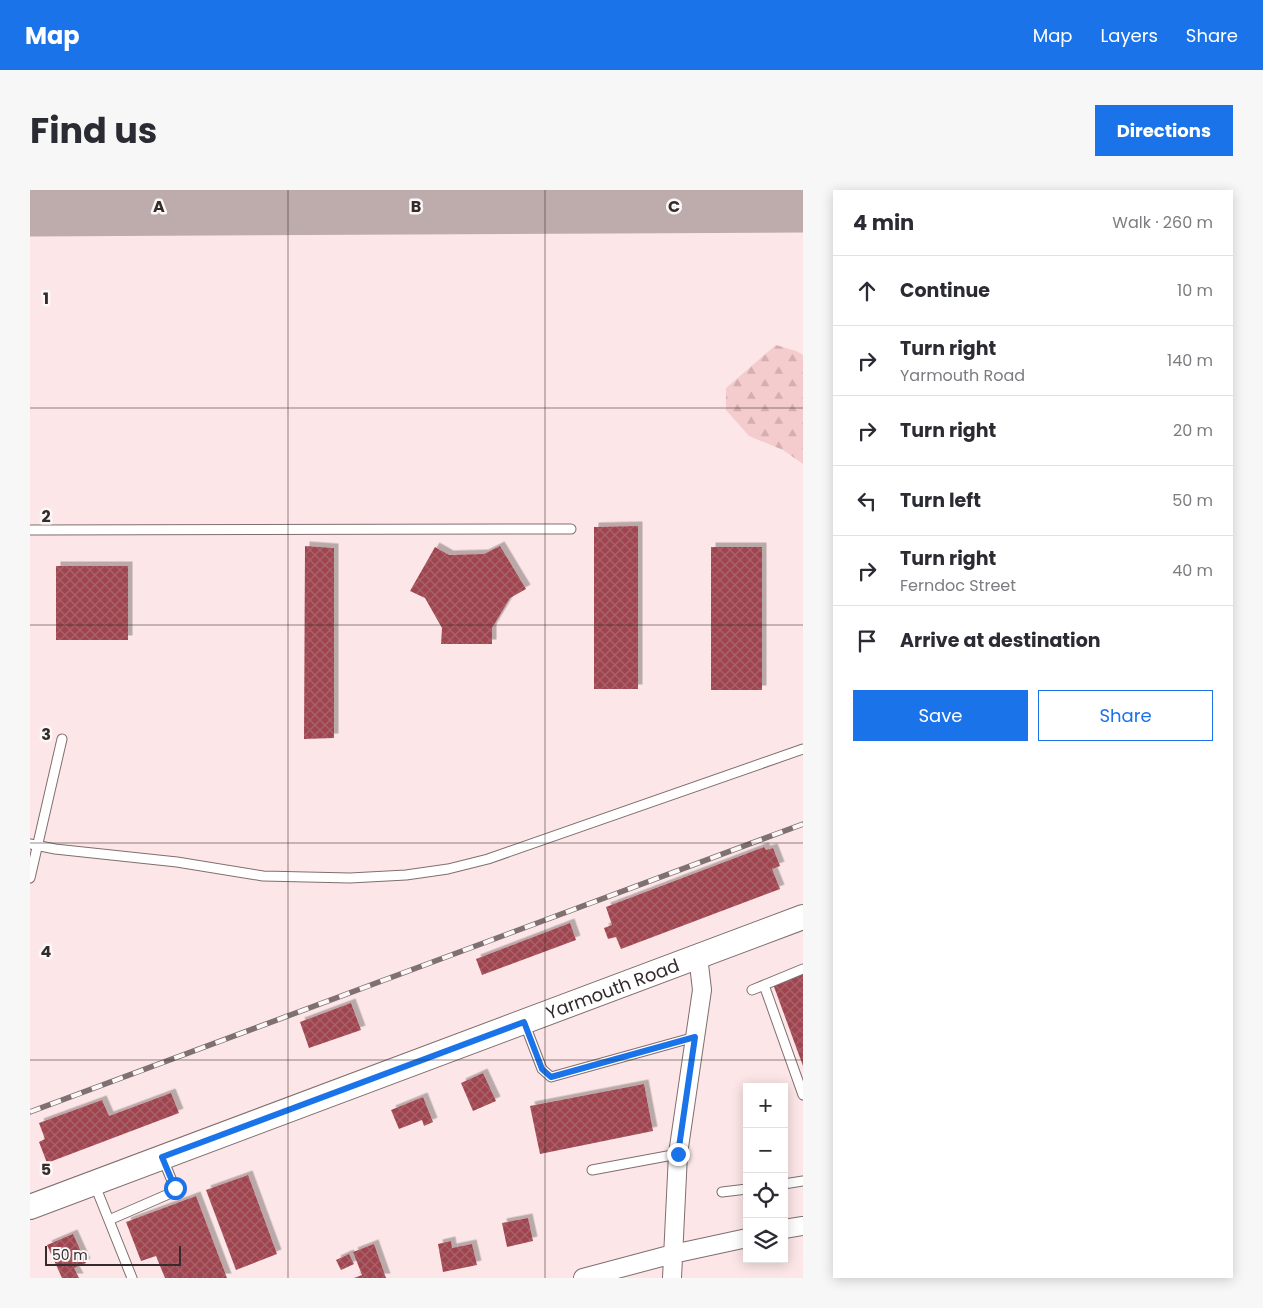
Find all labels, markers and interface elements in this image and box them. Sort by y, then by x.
text: Map [25,19,80,52]
text: Map [1033,23,1073,48]
text: Layers [1101,23,1158,48]
text: Share [1186,23,1238,48]
button: Directions [1095,105,1233,156]
text: Find us [30,106,157,155]
text: A [153,195,165,218]
text: B [411,195,421,218]
text: C [668,195,680,218]
text: 4 min [853,208,914,237]
text: Walk · 260 m [1112,211,1213,234]
icon: ahead [853,277,881,305]
text: Continue [900,277,990,304]
text: 10 m [1177,279,1213,302]
text: 1 [43,287,49,310]
text: Turn right [900,335,996,362]
icon: right [853,347,881,375]
text: 140 m [1167,349,1213,372]
text: Yarmouth Road [900,364,1025,387]
icon: right [853,417,881,445]
text: Turn right [900,417,996,444]
text: 20 m [1173,419,1213,442]
icon: left [853,487,881,515]
text: Turn left [900,487,981,514]
text: 50 m [1172,489,1213,512]
text: 2 [41,505,51,528]
text: Turn right [900,545,996,572]
icon: right [853,557,881,585]
text: 40 m [1172,559,1213,582]
text: Ferndoc Street [900,574,1016,597]
icon: arrive [853,627,881,655]
text: Arrive at destination [900,627,1101,654]
button: Save [853,690,1028,741]
button: Share [1038,690,1213,741]
text: 3 [41,723,51,746]
text: 4 [41,940,52,963]
street label: Yarmouth Road [542,952,683,1025]
map controls [743,1083,788,1263]
button: + [743,1083,788,1128]
button: − [743,1128,788,1173]
route end [667,1143,690,1166]
text: 5 [41,1158,51,1181]
button: locate [743,1173,788,1218]
route start [164,1177,187,1200]
button: layers [743,1218,788,1263]
scale bar [45,1243,181,1266]
text: 50 m [52,1245,88,1265]

